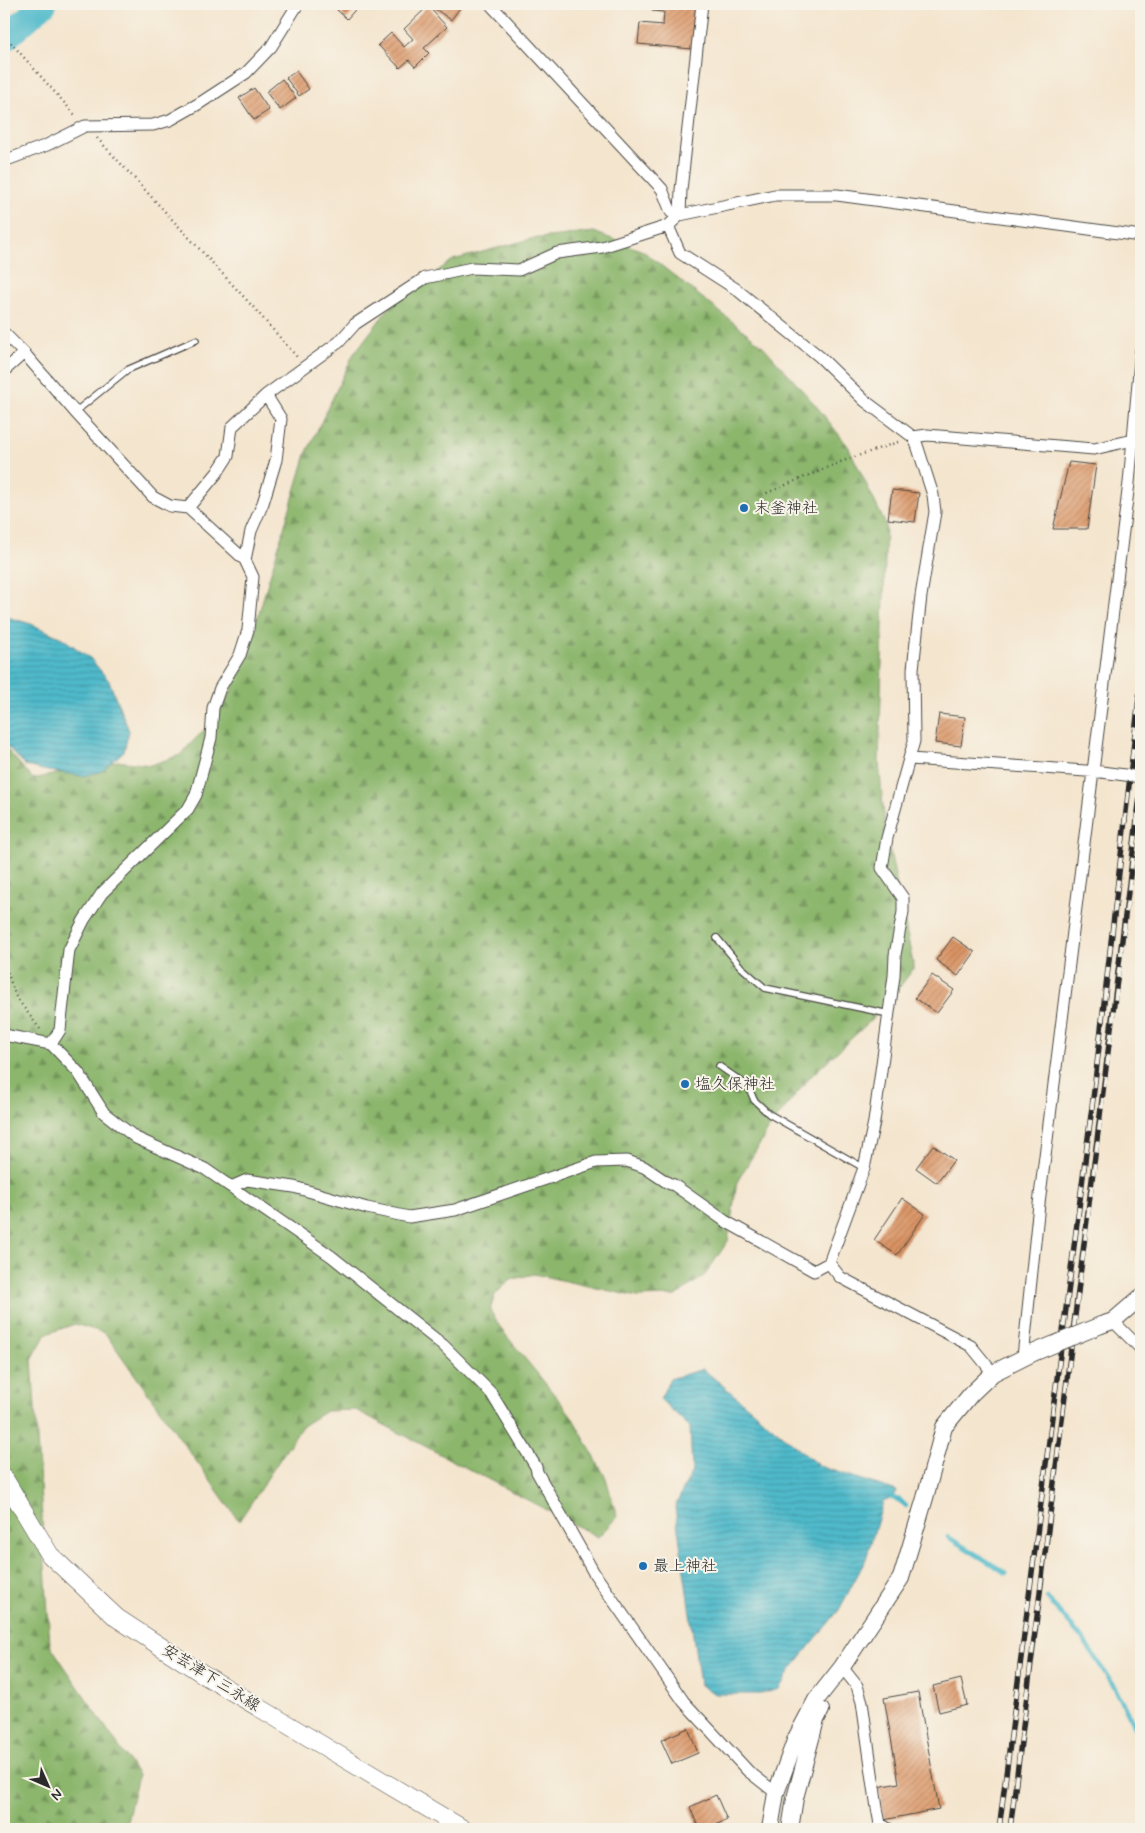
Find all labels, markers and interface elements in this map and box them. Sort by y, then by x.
place label: 末釜神社 [754,498,818,519]
marker: 末釜神社 [738,502,750,514]
place label: 塩久保神社 [695,1074,775,1095]
marker: 塩久保神社 [679,1078,691,1090]
place label: 最上神社 [653,1556,717,1577]
marker: 最上神社 [637,1560,649,1572]
street label: 安芸津下三永線 [158,1639,264,1717]
north arrow [22,1760,72,1810]
text: N [47,1785,66,1804]

